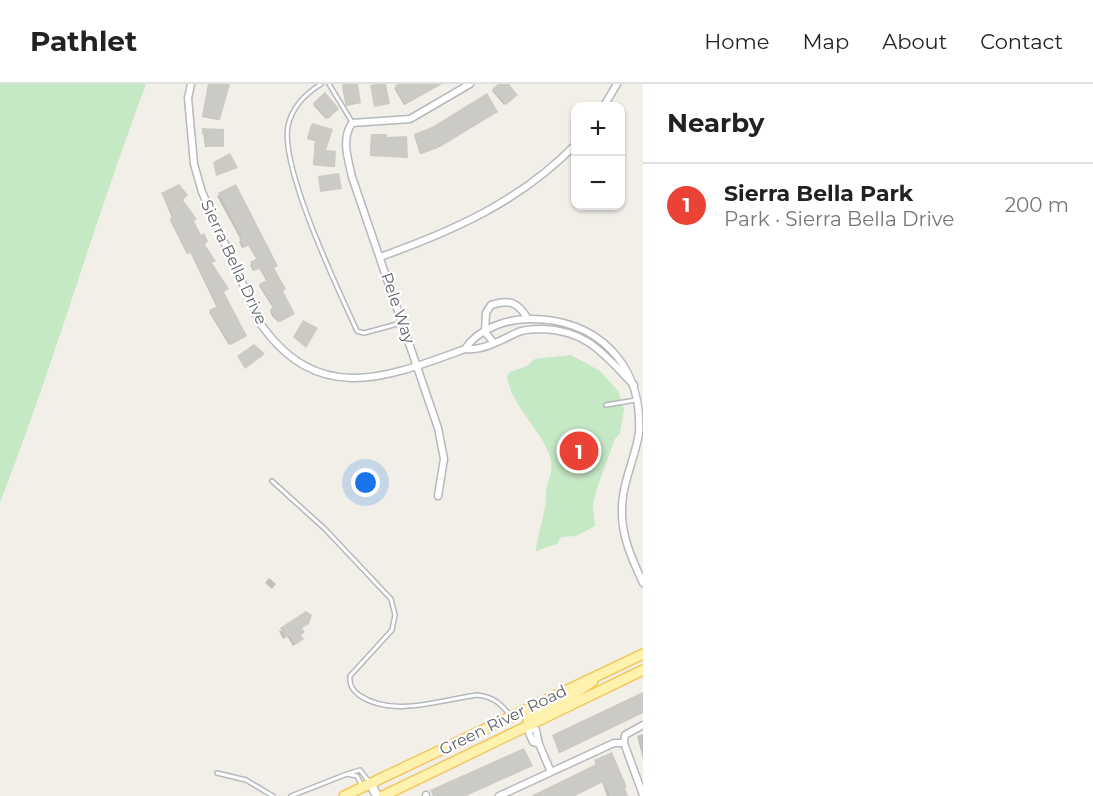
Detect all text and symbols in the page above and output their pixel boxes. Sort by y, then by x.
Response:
text: Pathlet [30,24,137,58]
text: Home [704,29,769,54]
text: Map [802,29,849,54]
text: About [882,29,947,54]
text: Contact [980,29,1063,54]
map controls [571,102,625,210]
button: + [571,102,625,156]
text: Nearby [667,107,764,139]
button: − [571,156,625,210]
text: Sierra Bella Park [724,180,913,207]
text: 1 [683,193,690,217]
text: 200 m [1005,193,1069,217]
street label: Sierra Bella Drive [197,197,271,327]
text: Park · Sierra Bella Drive [724,207,954,231]
street label: Pele Way [377,270,419,346]
pin: 1 [560,428,598,473]
your location [351,468,380,497]
street label: Green River Road [436,681,570,759]

